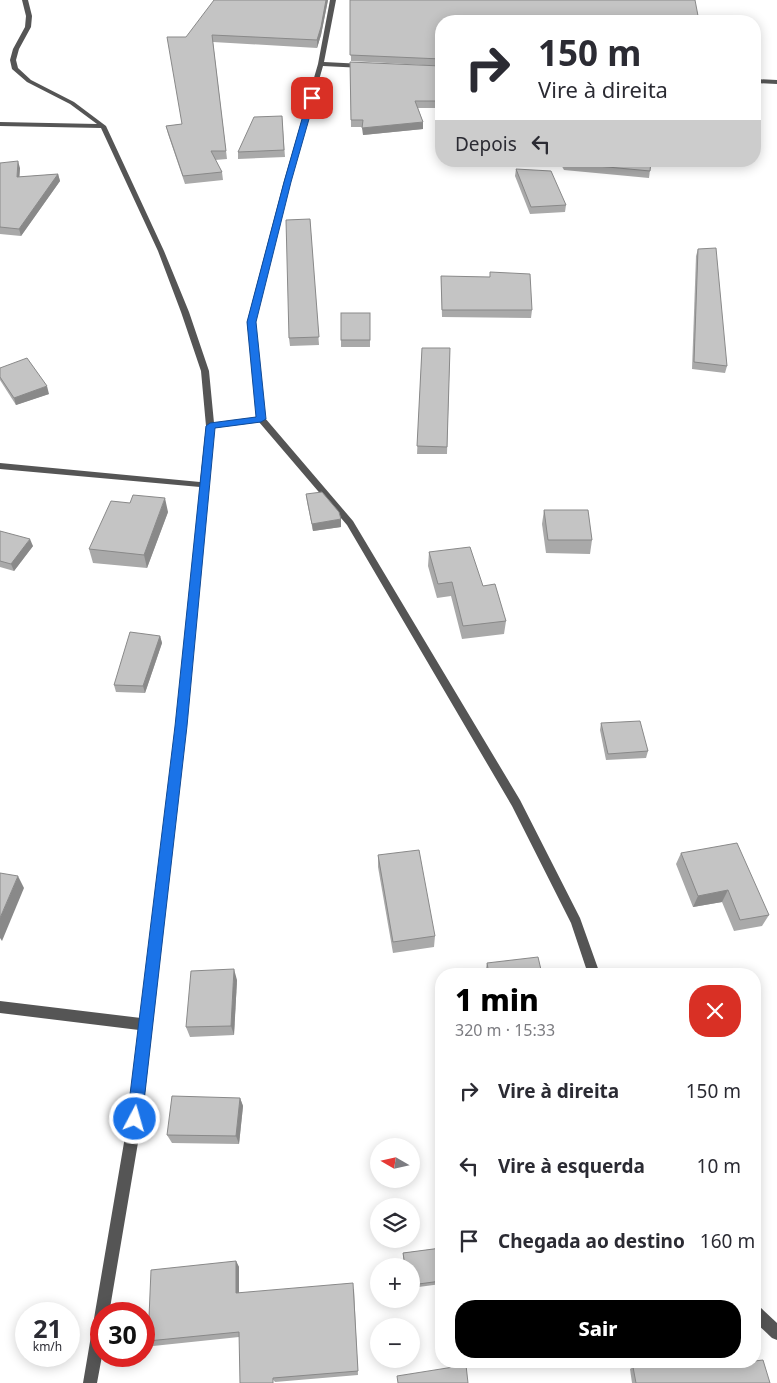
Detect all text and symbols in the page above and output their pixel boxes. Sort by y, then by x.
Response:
text: 150 m [538,29,641,76]
icon: right [455,35,520,100]
text: Vire à direita [538,74,668,104]
pin [291,77,333,119]
icon: arrive [298,84,326,112]
icon: left [527,130,555,158]
text: Depois [455,131,517,157]
text: 1 min [455,979,539,1020]
button: close [689,985,741,1037]
text: 320 m · 15:33 [455,1019,555,1041]
icon: right [455,1077,483,1105]
text: Vire à direita [498,1078,619,1104]
text: 150 m [686,1078,741,1104]
position arrow [108,1092,160,1144]
north arrow [370,1138,420,1188]
map controls [370,1138,420,1368]
icon: left [455,1152,483,1180]
text: Vire à esquerda [498,1153,645,1179]
text: 10 m [697,1153,741,1179]
button: layers [370,1198,420,1248]
icon: arrive [455,1227,483,1255]
text: Chegada ao destino [498,1228,685,1254]
text: 160 m [700,1228,755,1254]
button: + [370,1258,420,1308]
button: Sair [455,1300,741,1358]
speed limit sign: 30 [90,1302,155,1367]
text: 21 [33,1311,62,1345]
button: − [370,1318,420,1368]
text: km/h [33,1338,62,1355]

